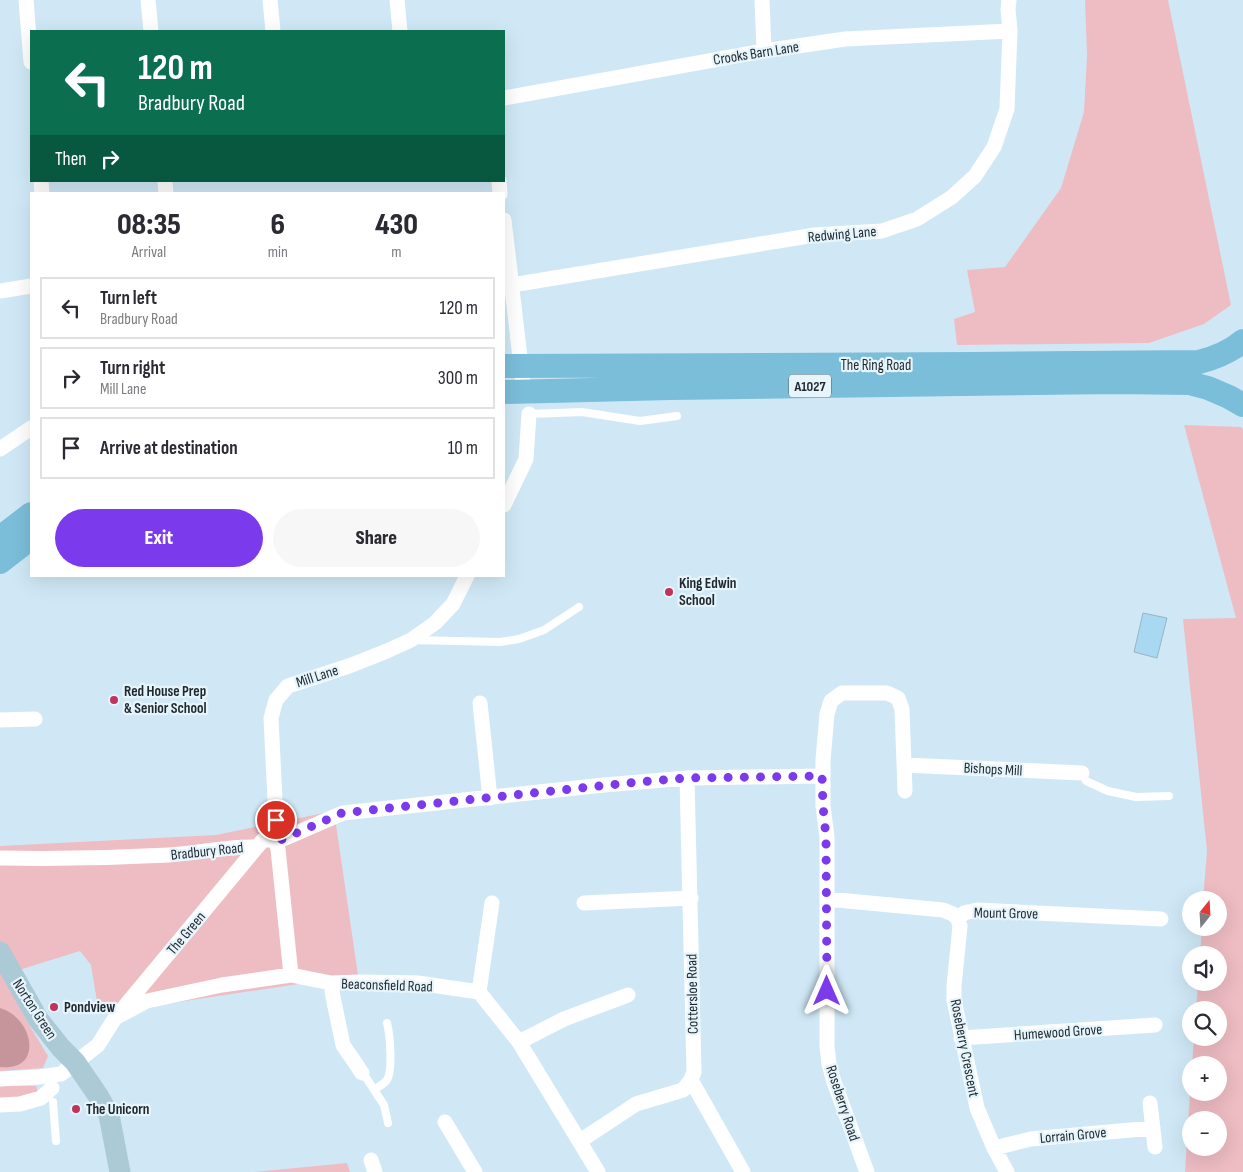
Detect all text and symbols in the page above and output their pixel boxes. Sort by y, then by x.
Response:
street label: Crooks Barn Lane [712,37,800,70]
text: 120 m [138,47,213,90]
icon: left [55,50,120,115]
text: Bradbury Road [138,90,245,117]
icon: right [96,145,124,173]
text: Then [55,148,86,171]
text: 08:35 [117,207,181,243]
text: 6 [271,207,285,243]
text: 430 [375,207,418,243]
street label: Redwing Lane [807,222,877,247]
text: Arrival [132,243,166,262]
text: min [268,243,288,262]
text: m [391,243,402,262]
text: Turn left [100,287,157,310]
icon: left [57,294,85,322]
text: 120 m [440,297,478,320]
text: Bradbury Road [100,310,178,329]
street label: The Ring Road [841,356,911,375]
text: Turn right [100,357,165,380]
icon: right [57,364,85,392]
text: 300 m [438,367,478,390]
road number: A1027 [789,374,831,398]
text: Mill Lane [100,380,146,399]
icon: arrive [57,434,85,462]
text: Arrive at destination [100,437,238,460]
text: 10 m [448,437,478,460]
button: Exit [55,509,263,567]
button: Share [273,509,480,567]
place label: King Edwin School [679,574,737,610]
marker: King Edwin School [663,586,675,598]
street label: Mill Lane [294,661,341,692]
place label: Red House Prep & Senior School [124,682,207,718]
marker: Red House Prep & Senior School [108,694,120,706]
street label: Bishops Mill [963,758,1023,781]
pin [255,799,297,841]
icon: arrive [262,806,290,834]
street label: Bradbury Road [170,838,244,865]
north arrow [1182,891,1228,936]
map controls [1182,891,1227,1156]
street label: Mount Grove [974,903,1038,924]
street label: The Green [163,908,210,959]
button: sound [1182,946,1227,991]
street label: Cottersloe Road [682,954,703,1034]
position arrow [800,964,852,1016]
street label: Beaconsfield Road [341,974,433,997]
street label: Norton Green [8,976,61,1043]
place label: Pondview [64,998,115,1017]
street label: Roseberry Crescent [946,998,983,1099]
marker: Pondview [48,1001,60,1013]
button: search [1182,1001,1227,1046]
street label: Humewood Grove [1013,1020,1103,1045]
button: + [1182,1056,1227,1101]
street label: Roseberry Road [821,1063,864,1143]
place label: The Unicorn [86,1100,150,1119]
marker: The Unicorn [70,1103,82,1115]
button: − [1182,1111,1227,1156]
street label: Lorrain Grove [1039,1123,1107,1148]

